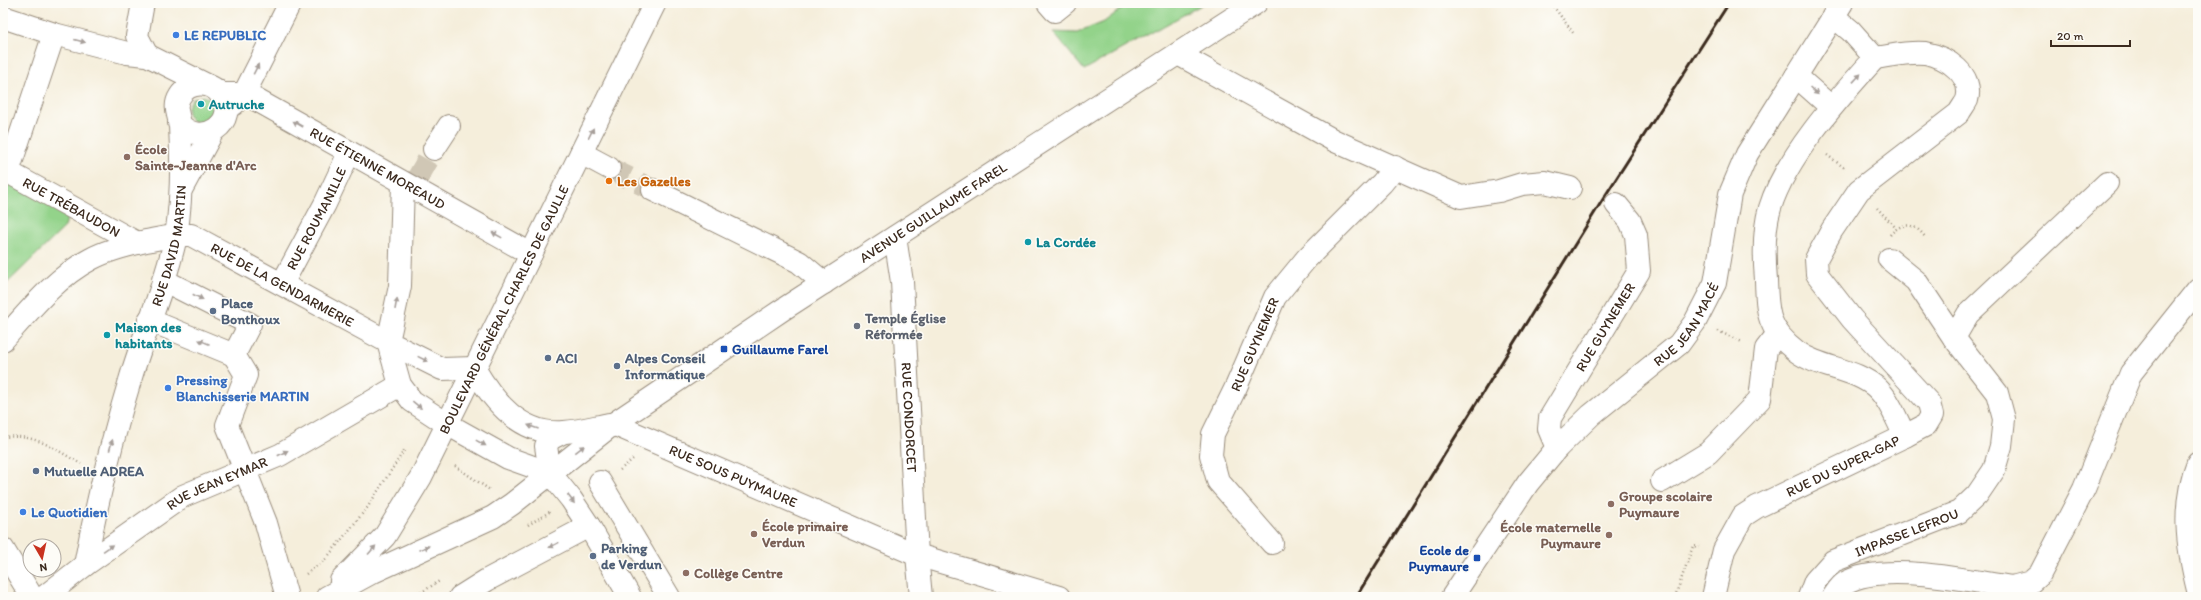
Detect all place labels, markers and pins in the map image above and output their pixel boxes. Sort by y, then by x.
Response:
place label: LE REPUBLIC [184,27,266,44]
marker: LE REPUBLIC [171,30,181,40]
place label: Autruche [208,96,265,113]
marker: Autruche [196,99,206,109]
place label: École Sainte-Jeanne d'Arc [135,141,257,174]
marker: École Sainte-Jeanne d'Arc [122,152,132,162]
place label: Les Gazelles [617,173,691,190]
marker: Les Gazelles [604,176,614,186]
place label: La Cordée [1036,234,1096,251]
marker: La Cordée [1023,237,1033,247]
place label: Place Bonthoux [221,295,281,328]
marker: Place Bonthoux [208,306,218,316]
place label: Temple Église Réformée [864,310,946,343]
place label: Maison des habitants [115,319,181,352]
marker: Temple Église Réformée [852,321,862,331]
marker: Maison des habitants [102,330,112,340]
place label: Guillaume Farel [732,341,829,358]
marker: Guillaume Farel [719,344,729,354]
place label: ACI [555,350,577,367]
place label: Alpes Conseil Informatique [624,350,707,383]
marker: ACI [543,353,553,363]
marker: Alpes Conseil Informatique [612,361,622,371]
place label: Pressing Blanchisserie MARTIN [176,372,309,405]
marker: Pressing Blanchisserie MARTIN [163,383,173,393]
place label: Mutuelle ADREA [44,463,145,480]
marker: Mutuelle ADREA [31,466,41,476]
place label: Groupe scolaire Puymaure [1619,488,1713,521]
marker: Groupe scolaire Puymaure [1606,499,1616,509]
place label: Le Quotidien [31,504,107,521]
marker: Le Quotidien [18,507,28,517]
place label: École primaire Verdun [762,518,848,551]
place label: École maternelle Puymaure [1500,519,1601,552]
marker: École primaire Verdun [749,529,759,539]
marker: École maternelle Puymaure [1604,530,1614,540]
place label: Parking de Verdun [601,540,662,573]
place label: Ecole de Puymaure [1409,542,1469,575]
marker: Parking de Verdun [588,551,598,561]
marker: Ecole de Puymaure [1472,553,1482,563]
place label: Collège Centre [694,565,783,582]
marker: Collège Centre [681,568,691,578]

